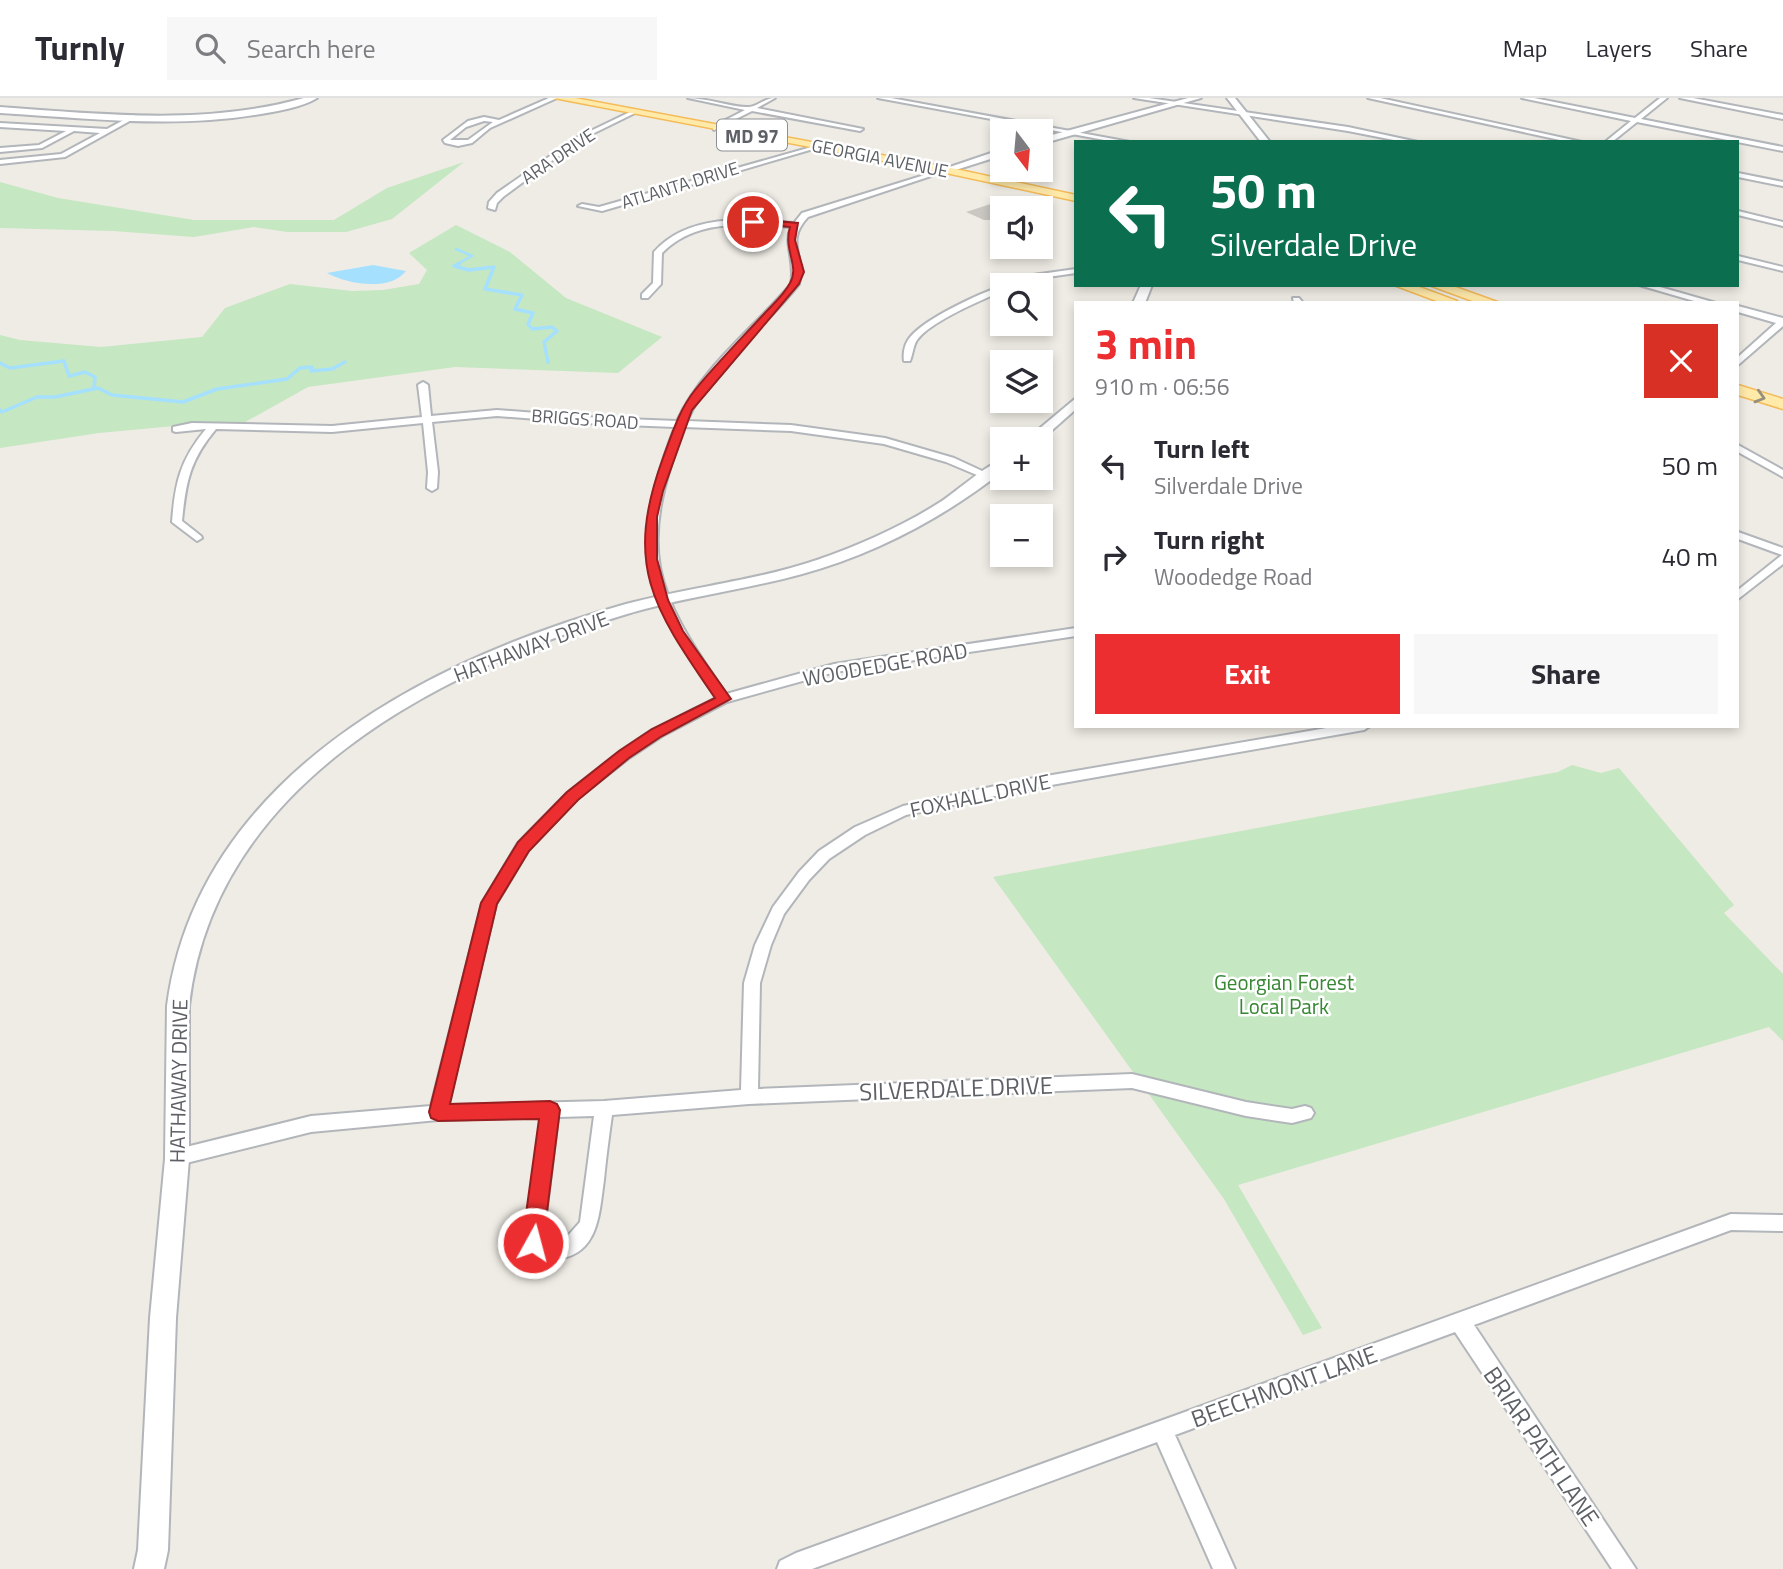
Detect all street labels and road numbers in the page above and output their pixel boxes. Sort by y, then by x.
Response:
road number: MD 97 [717,120,787,150]
street label: ARA DRIVE [516,121,600,191]
street label: GEORGIA AVENUE [809,132,951,184]
street label: ATLANTA DRIVE [618,154,742,216]
street label: BRIGGS ROAD [530,402,640,436]
street label: HATHAWAY DRIVE [449,602,613,690]
street label: WOODEDGE ROAD [800,634,970,694]
street label: FOXHALL DRIVE [907,764,1053,826]
street label: HATHAWAY DRIVE [161,999,195,1163]
street label: SILVERDALE DRIVE [858,1067,1054,1109]
street label: BEECHMONT LANE [1186,1336,1382,1436]
street label: BRIAR PATH LANE [1475,1359,1609,1533]

